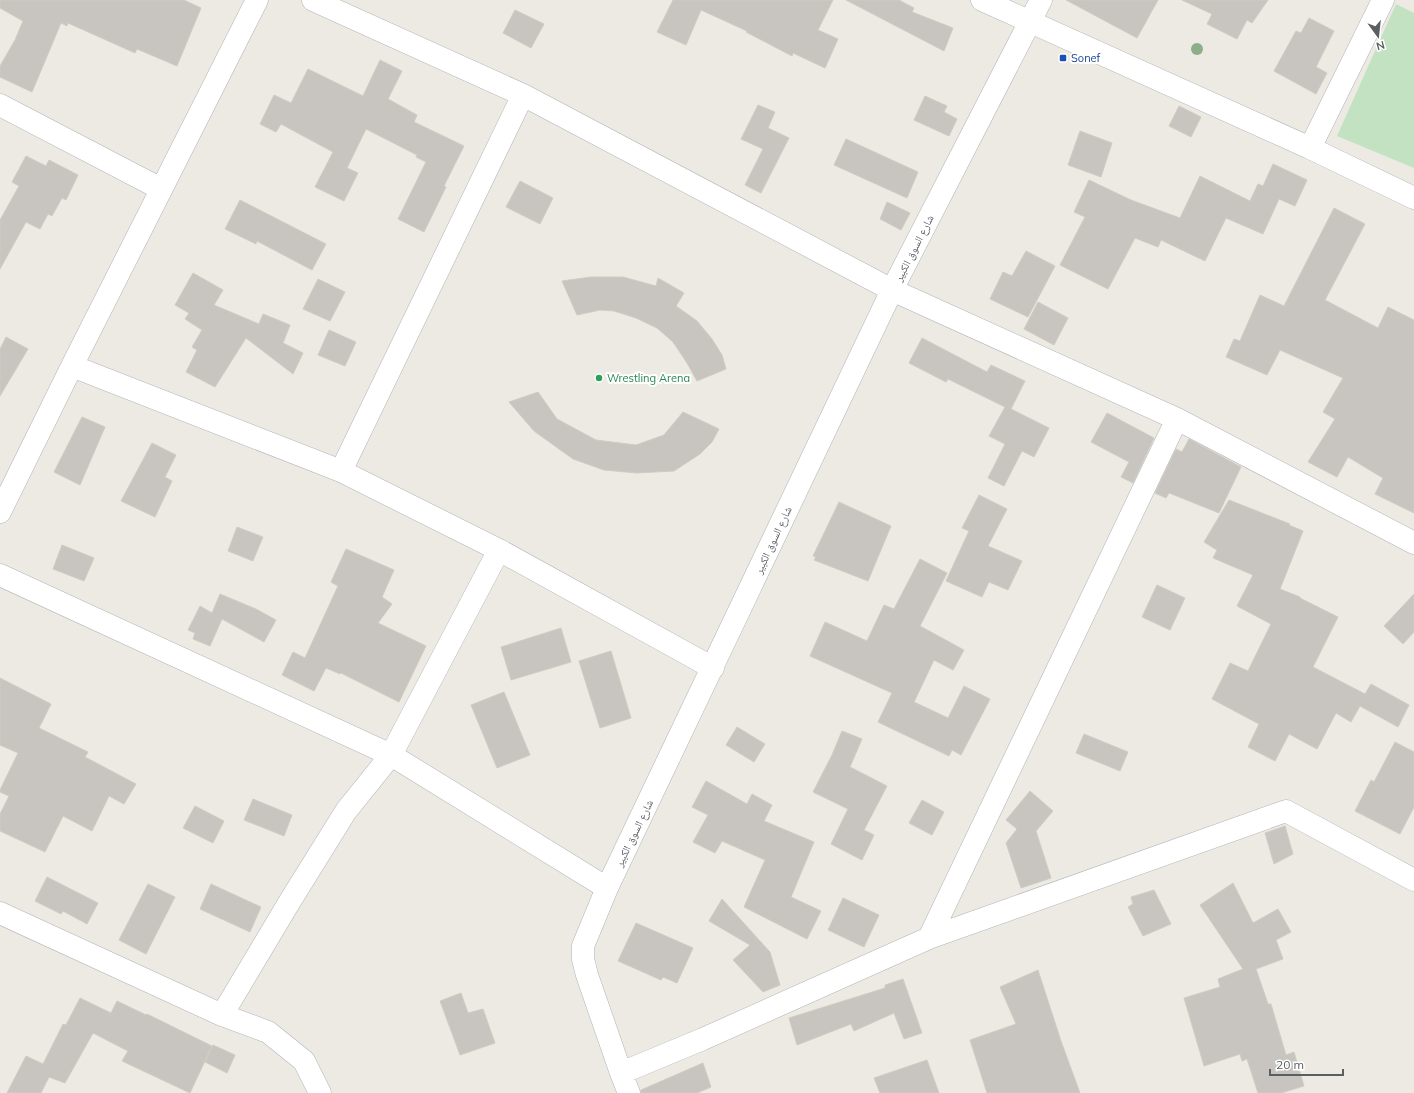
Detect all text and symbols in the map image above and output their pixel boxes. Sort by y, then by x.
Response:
north arrow [1358,16,1398,56]
text: N [1375,38,1386,53]
place label: Sonef [1071,51,1101,65]
marker: Sonef [1058,53,1068,63]
street label: شارع السوق الكبير [891,212,937,284]
place label: Wrestling Arena [607,371,690,385]
marker: Wrestling Arena [594,373,604,383]
street label: شارع السوق الكبير [751,504,795,577]
street label: شارع السوق الكبير [611,797,656,870]
scale bar [1270,1051,1343,1077]
text: 20 m [1276,1057,1304,1072]

